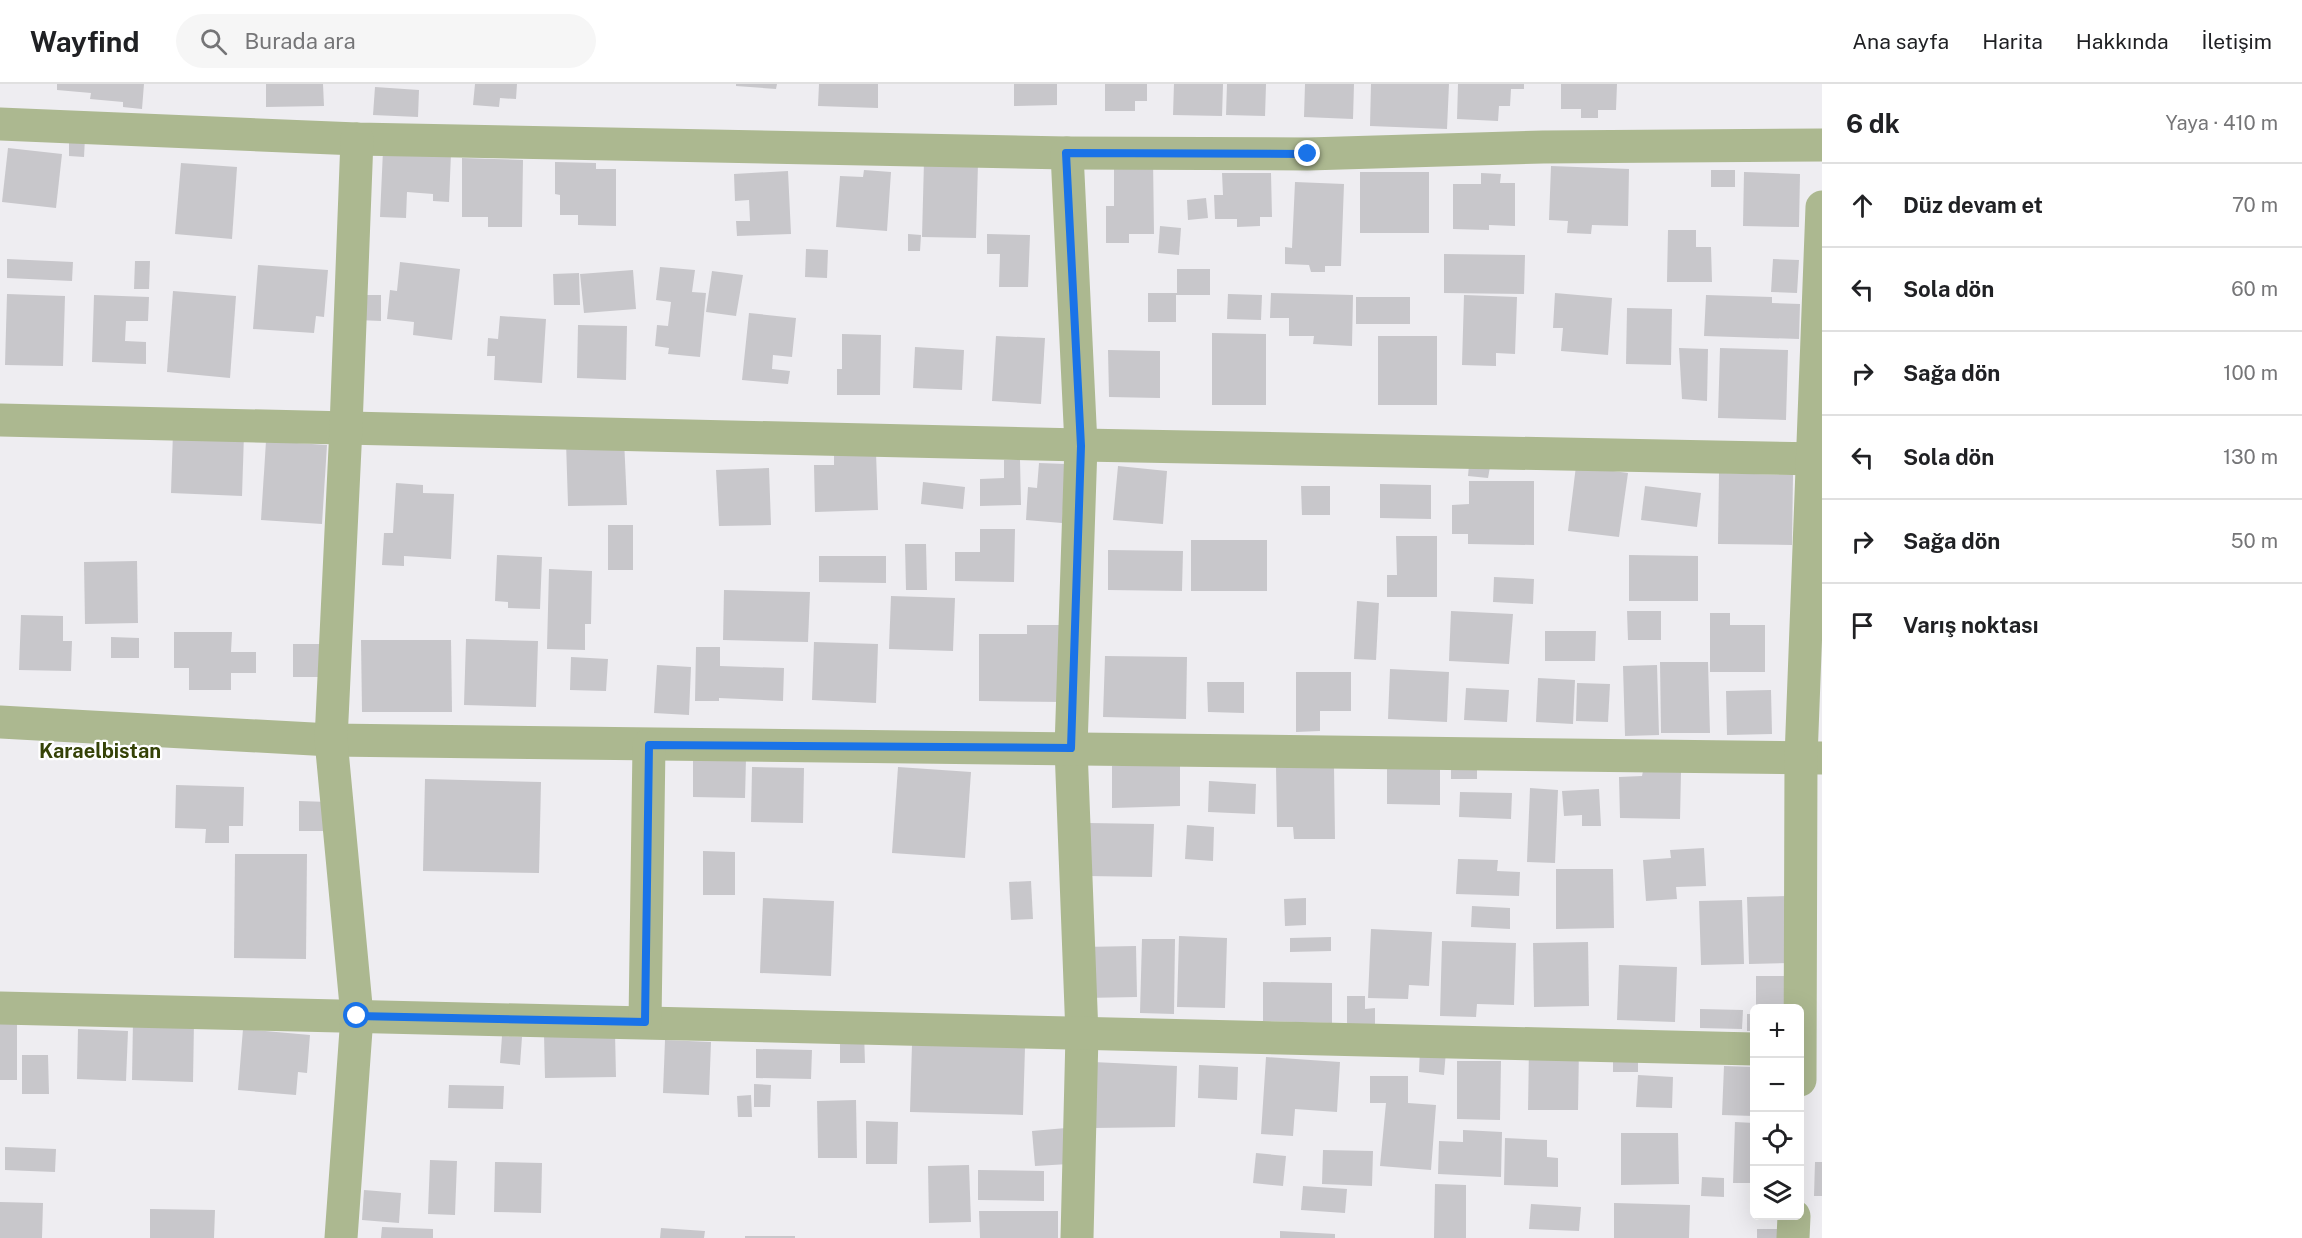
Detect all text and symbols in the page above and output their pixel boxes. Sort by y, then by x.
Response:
search box [176,14,596,68]
text: Wayfind [30,25,140,58]
icon: search [197,25,230,58]
text: Burada ara [245,28,356,54]
text: Ana sayfa [1852,29,1949,54]
text: Harita [1982,29,2043,54]
text: Hakkında [2076,29,2169,54]
text: İletişim [2202,29,2272,54]
text: 6 dk [1846,108,1900,139]
text: Yaya · 410 m [2166,111,2278,135]
route end [1294,140,1320,166]
icon: ahead [1846,189,1879,222]
text: Düz devam et [1903,192,2043,218]
text: 70 m [2232,193,2278,217]
icon: left [1846,273,1879,306]
text: Sola dön [1903,276,1994,302]
text: 60 m [2231,277,2278,301]
icon: right [1846,357,1879,390]
text: Sağa dön [1903,360,2000,386]
text: 100 m [2223,361,2278,385]
icon: left [1846,441,1879,474]
text: Sola dön [1903,444,1994,470]
text: 130 m [2223,445,2278,469]
icon: right [1846,525,1879,558]
text: Sağa dön [1903,528,2000,554]
text: 50 m [2231,529,2278,553]
icon: arrive [1846,609,1879,642]
text: Varış noktası [1903,612,2038,638]
district label: Karaelbistan [39,739,161,763]
route start [343,1002,369,1028]
map controls [1750,1004,1804,1220]
button: + [1750,1004,1804,1058]
button: − [1750,1058,1804,1112]
button: locate [1750,1112,1804,1166]
button: layers [1750,1166,1804,1220]

